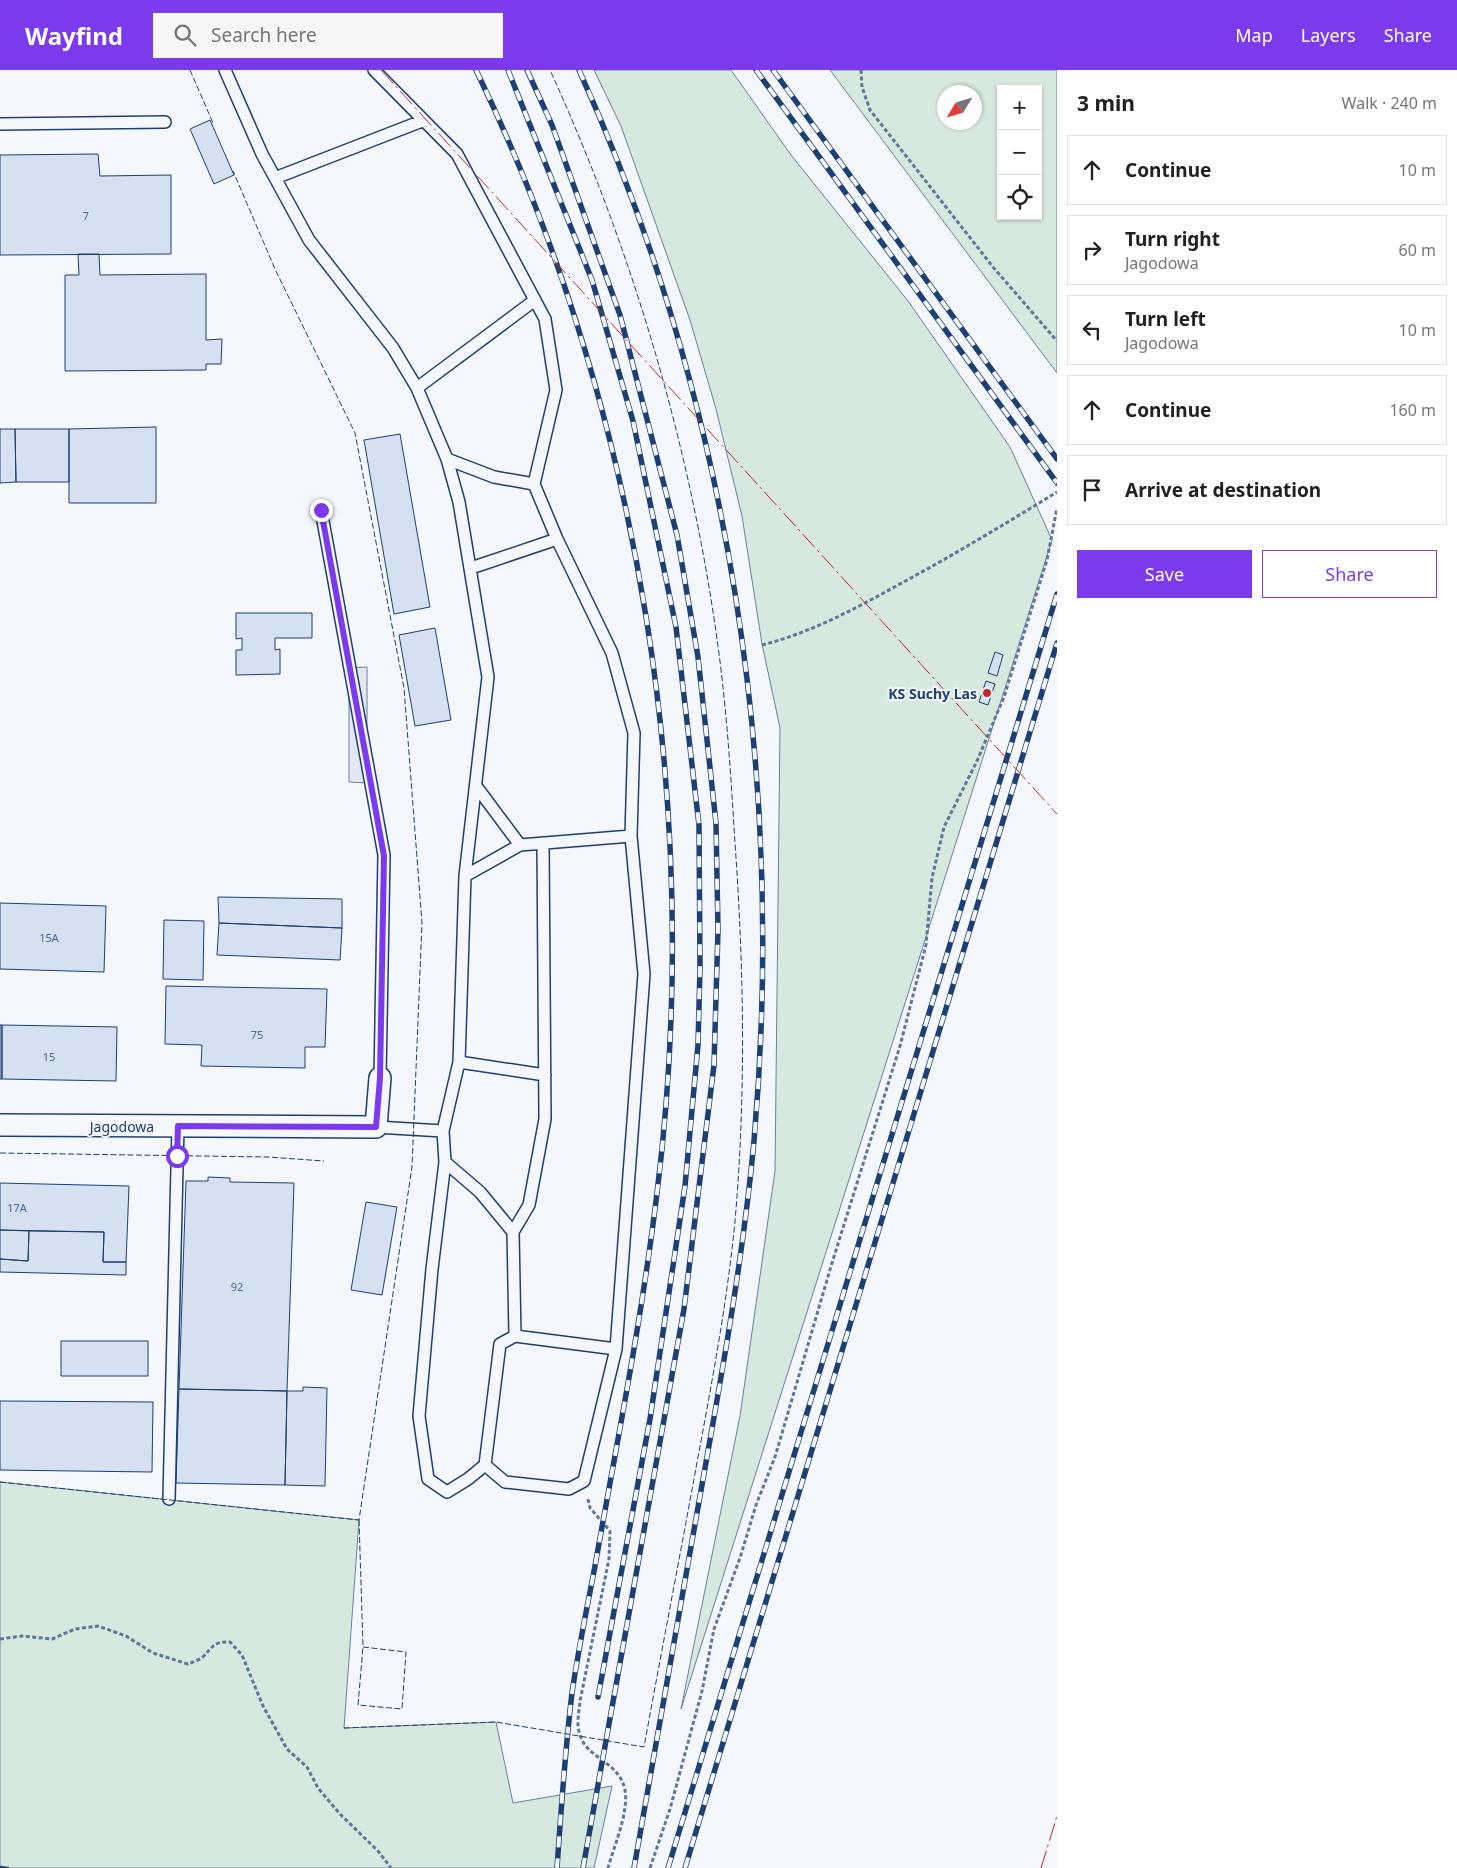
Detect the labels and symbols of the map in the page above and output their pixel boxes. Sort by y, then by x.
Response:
north arrow [937,85,982,130]
house number: 7 [83,208,89,223]
route end [310,499,333,522]
place label: KS Suchy Las [888,684,977,703]
marker: KS Suchy Las [981,687,993,699]
house number: 15A [39,930,60,945]
house number: 75 [251,1027,263,1042]
house number: 15 [43,1049,55,1064]
street label: Jagodowa [88,1117,154,1136]
route start [166,1145,189,1168]
house number: 17A [7,1200,28,1215]
house number: 92 [231,1279,243,1294]

